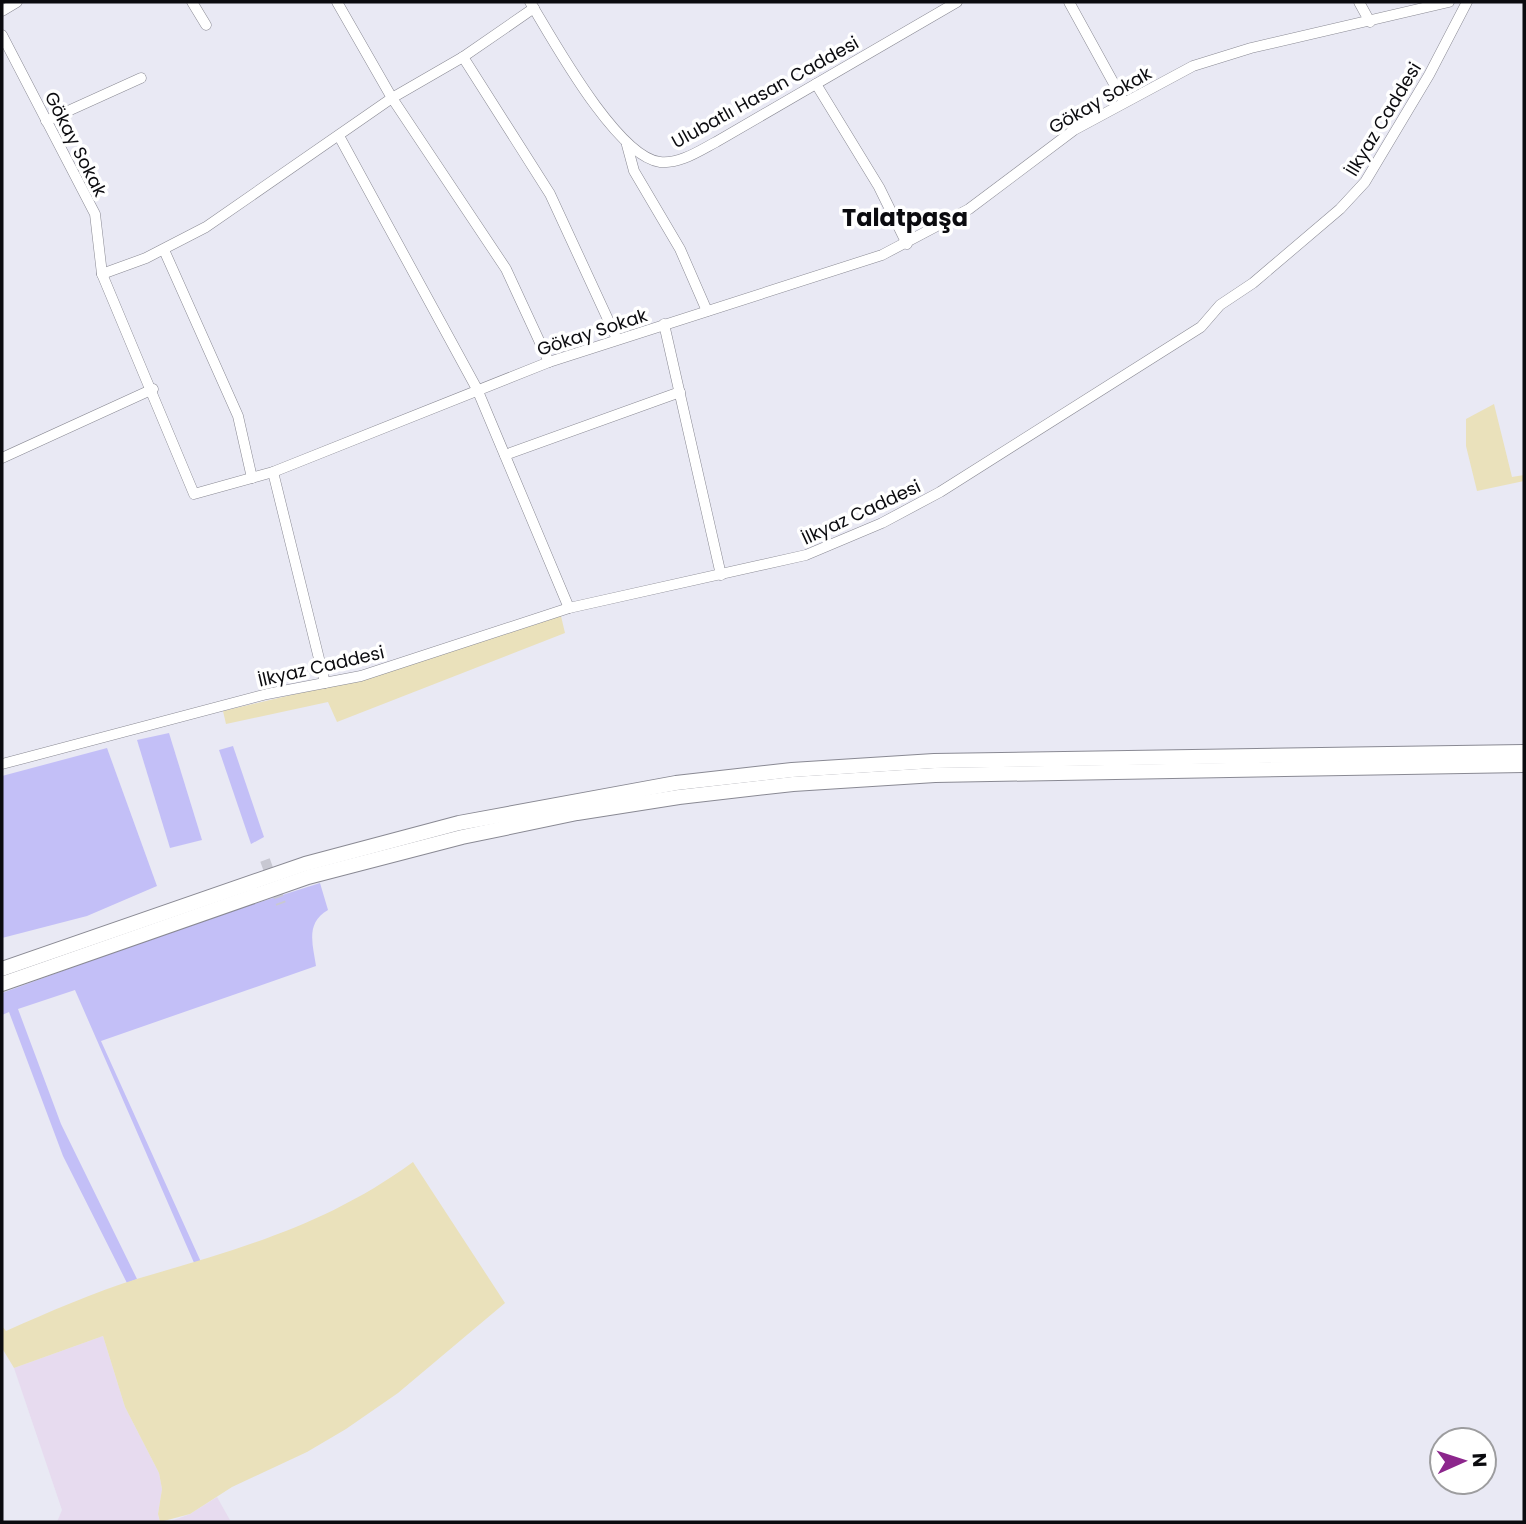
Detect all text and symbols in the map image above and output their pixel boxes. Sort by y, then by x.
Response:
street label: Ulubatlı Hasan Caddesi [667,30,863,154]
street label: İlkyaz Caddesi [1339,57,1427,181]
street label: Gökay Sokak [1044,60,1157,140]
street label: Gökay Sokak [39,87,114,201]
district label: Talatpaşa [842,201,968,234]
street label: Gökay Sokak [534,302,651,362]
street label: İlkyaz Caddesi [797,473,925,551]
street label: İlkyaz Caddesi [255,639,387,693]
north arrow [1428,1426,1498,1496]
text: N [1466,1452,1493,1468]

